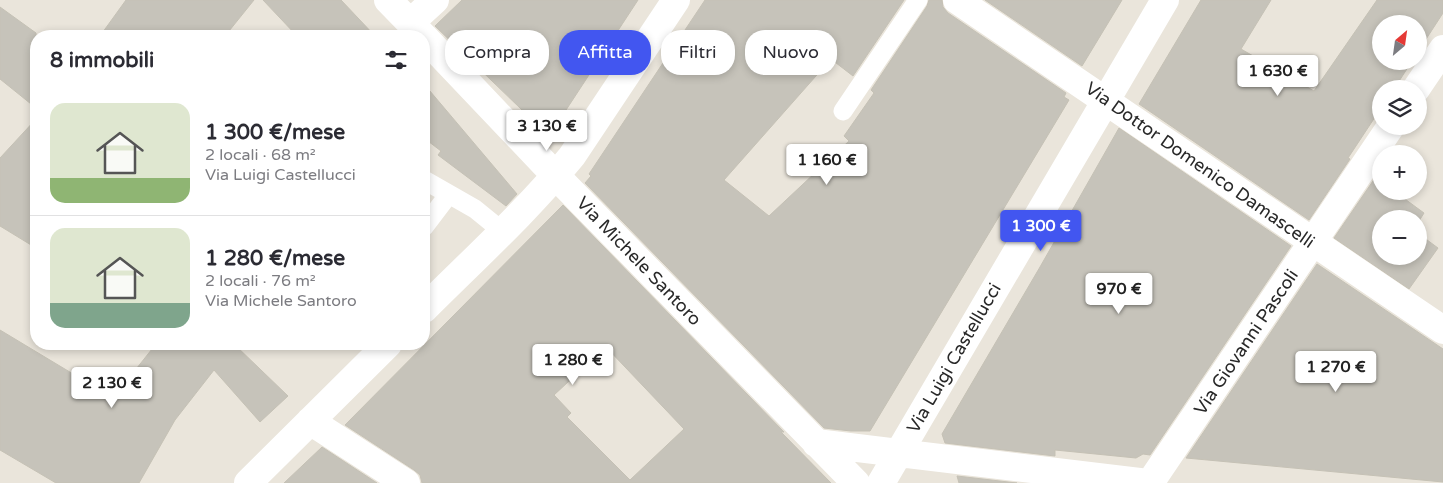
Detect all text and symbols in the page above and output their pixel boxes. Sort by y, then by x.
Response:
north arrow [1372,15,1428,70]
map controls [1372,15,1427,265]
chip: Compra [445,30,549,75]
chip: Affitta [559,30,651,75]
chip: Filtri [661,30,735,75]
chip: Nuovo [745,30,837,75]
icon: filters [382,46,410,74]
text: 8 immobili [50,48,154,73]
pin: 1 630 € [1232,54,1324,97]
text: 1 630 € [1248,61,1308,81]
street label: Via Dottor Domenico Damascelli [1081,77,1319,253]
button: layers [1372,80,1427,135]
pin: 3 130 € [501,110,593,152]
text: 3 130 € [517,116,577,136]
text: 1 300 €/mese [205,120,345,145]
icon: home [90,123,150,183]
pin: 1 160 € [781,144,873,186]
text: 2 locali · 68 m² [205,145,316,165]
button: + [1372,145,1427,200]
text: 1 160 € [797,150,857,170]
text: Via Luigi Castellucci [205,165,356,185]
street label: Via Michele Santoro [572,192,706,330]
pin: 1 300 € [995,210,1087,252]
button: − [1372,210,1427,265]
text: 1 300 € [1011,216,1071,236]
text: 1 280 €/mese [205,246,345,271]
icon: home [90,248,150,308]
street label: Via Giovanni Pascoli [1189,265,1303,419]
text: 2 locali · 76 m² [205,271,316,291]
pin: 970 € [1084,272,1154,315]
street label: Via Luigi Castellucci [902,279,1006,437]
text: 970 € [1096,279,1142,299]
text: Via Michele Santoro [205,291,357,311]
pin: 1 280 € [527,344,619,386]
text: 1 280 € [543,350,603,370]
pin: 1 270 € [1290,350,1382,393]
text: 1 270 € [1306,357,1366,377]
pin: 2 130 € [66,366,158,409]
text: 2 130 € [82,373,142,393]

